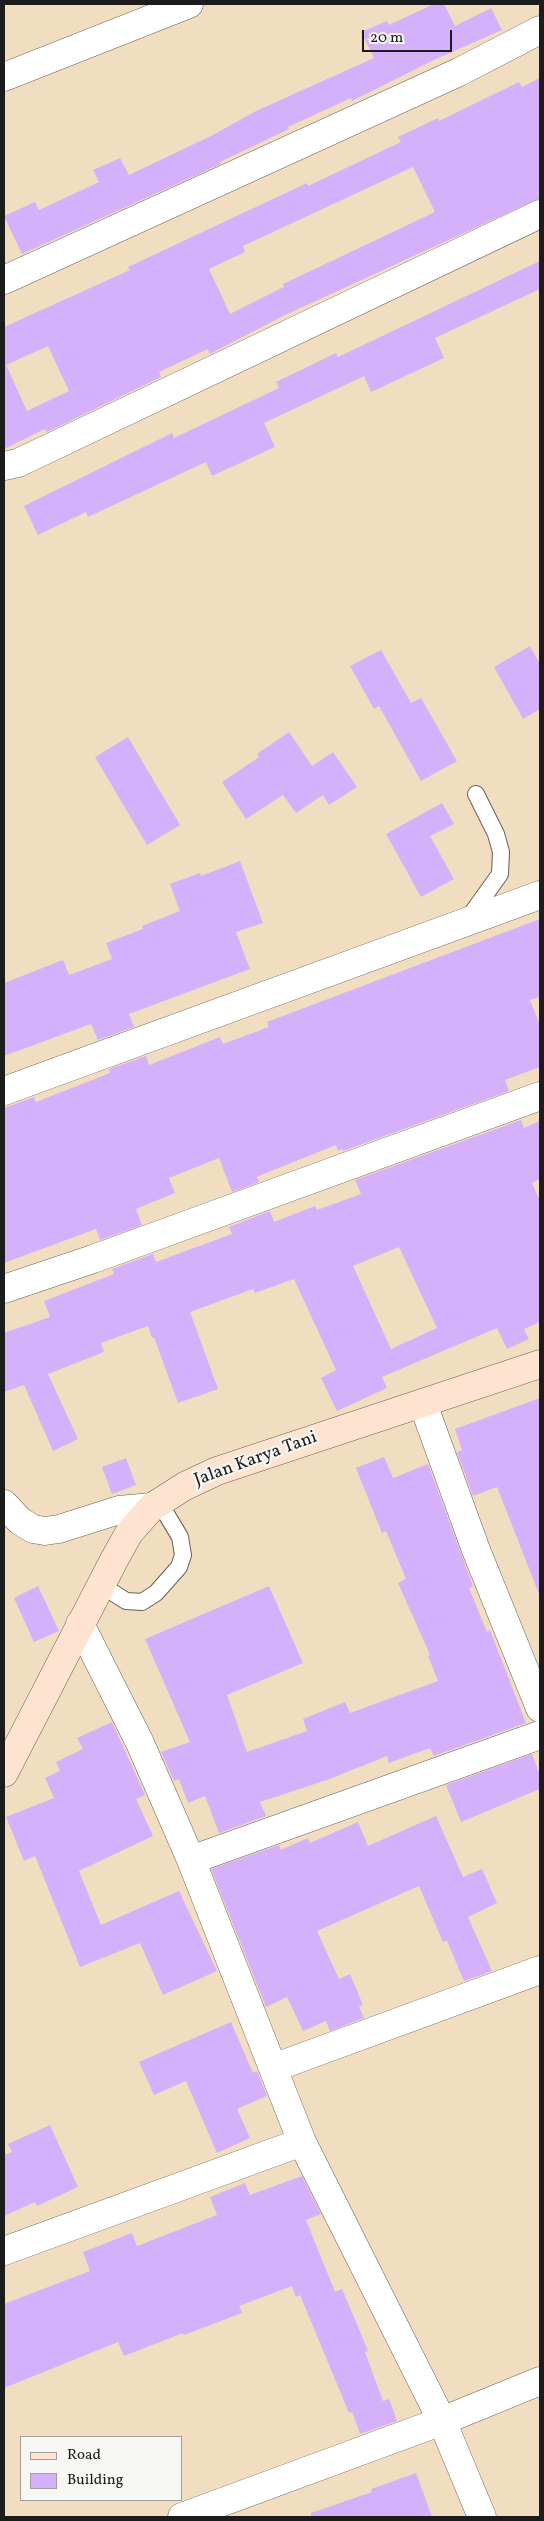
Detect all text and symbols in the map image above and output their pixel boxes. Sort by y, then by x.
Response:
scale bar [364,20,454,52]
text: 20 m [370,28,403,49]
street label: Jalan Karya Tani [192,1428,320,1492]
legend [20,2436,182,2501]
text: Road [67,2445,101,2466]
text: Building [67,2470,123,2491]

